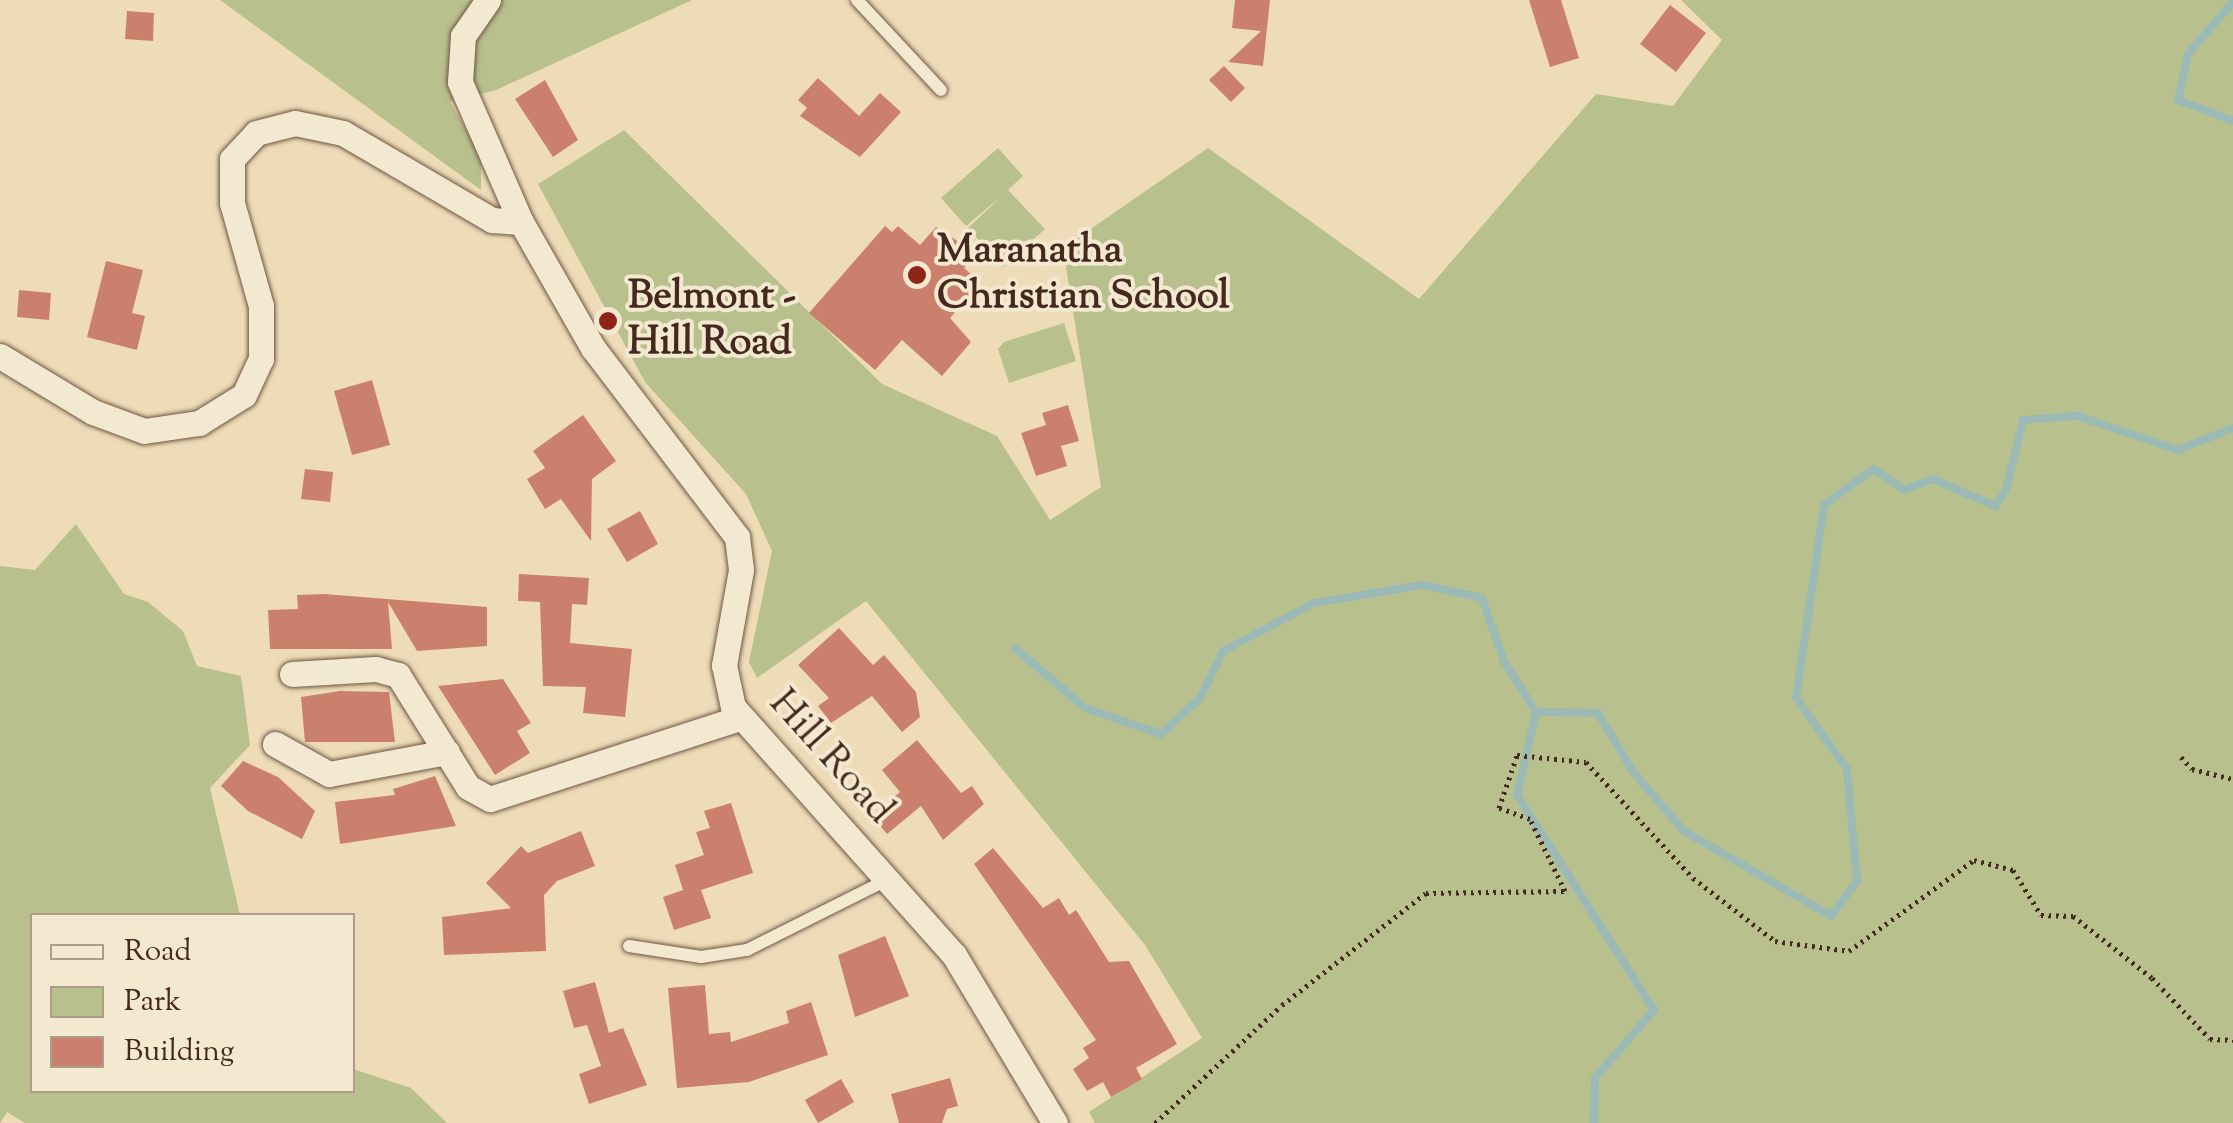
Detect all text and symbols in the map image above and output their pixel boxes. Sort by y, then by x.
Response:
place label: Maranatha Christian School [937,228,1230,322]
marker: Maranatha Christian School [906,264,928,286]
place label: Belmont - Hill Road [628,274,796,368]
marker: Belmont - Hill Road [597,310,619,332]
street label: Hill Road [757,681,903,835]
legend [30,913,355,1093]
text: Road [124,931,191,974]
text: Park [124,981,181,1024]
text: Building [124,1031,234,1074]

